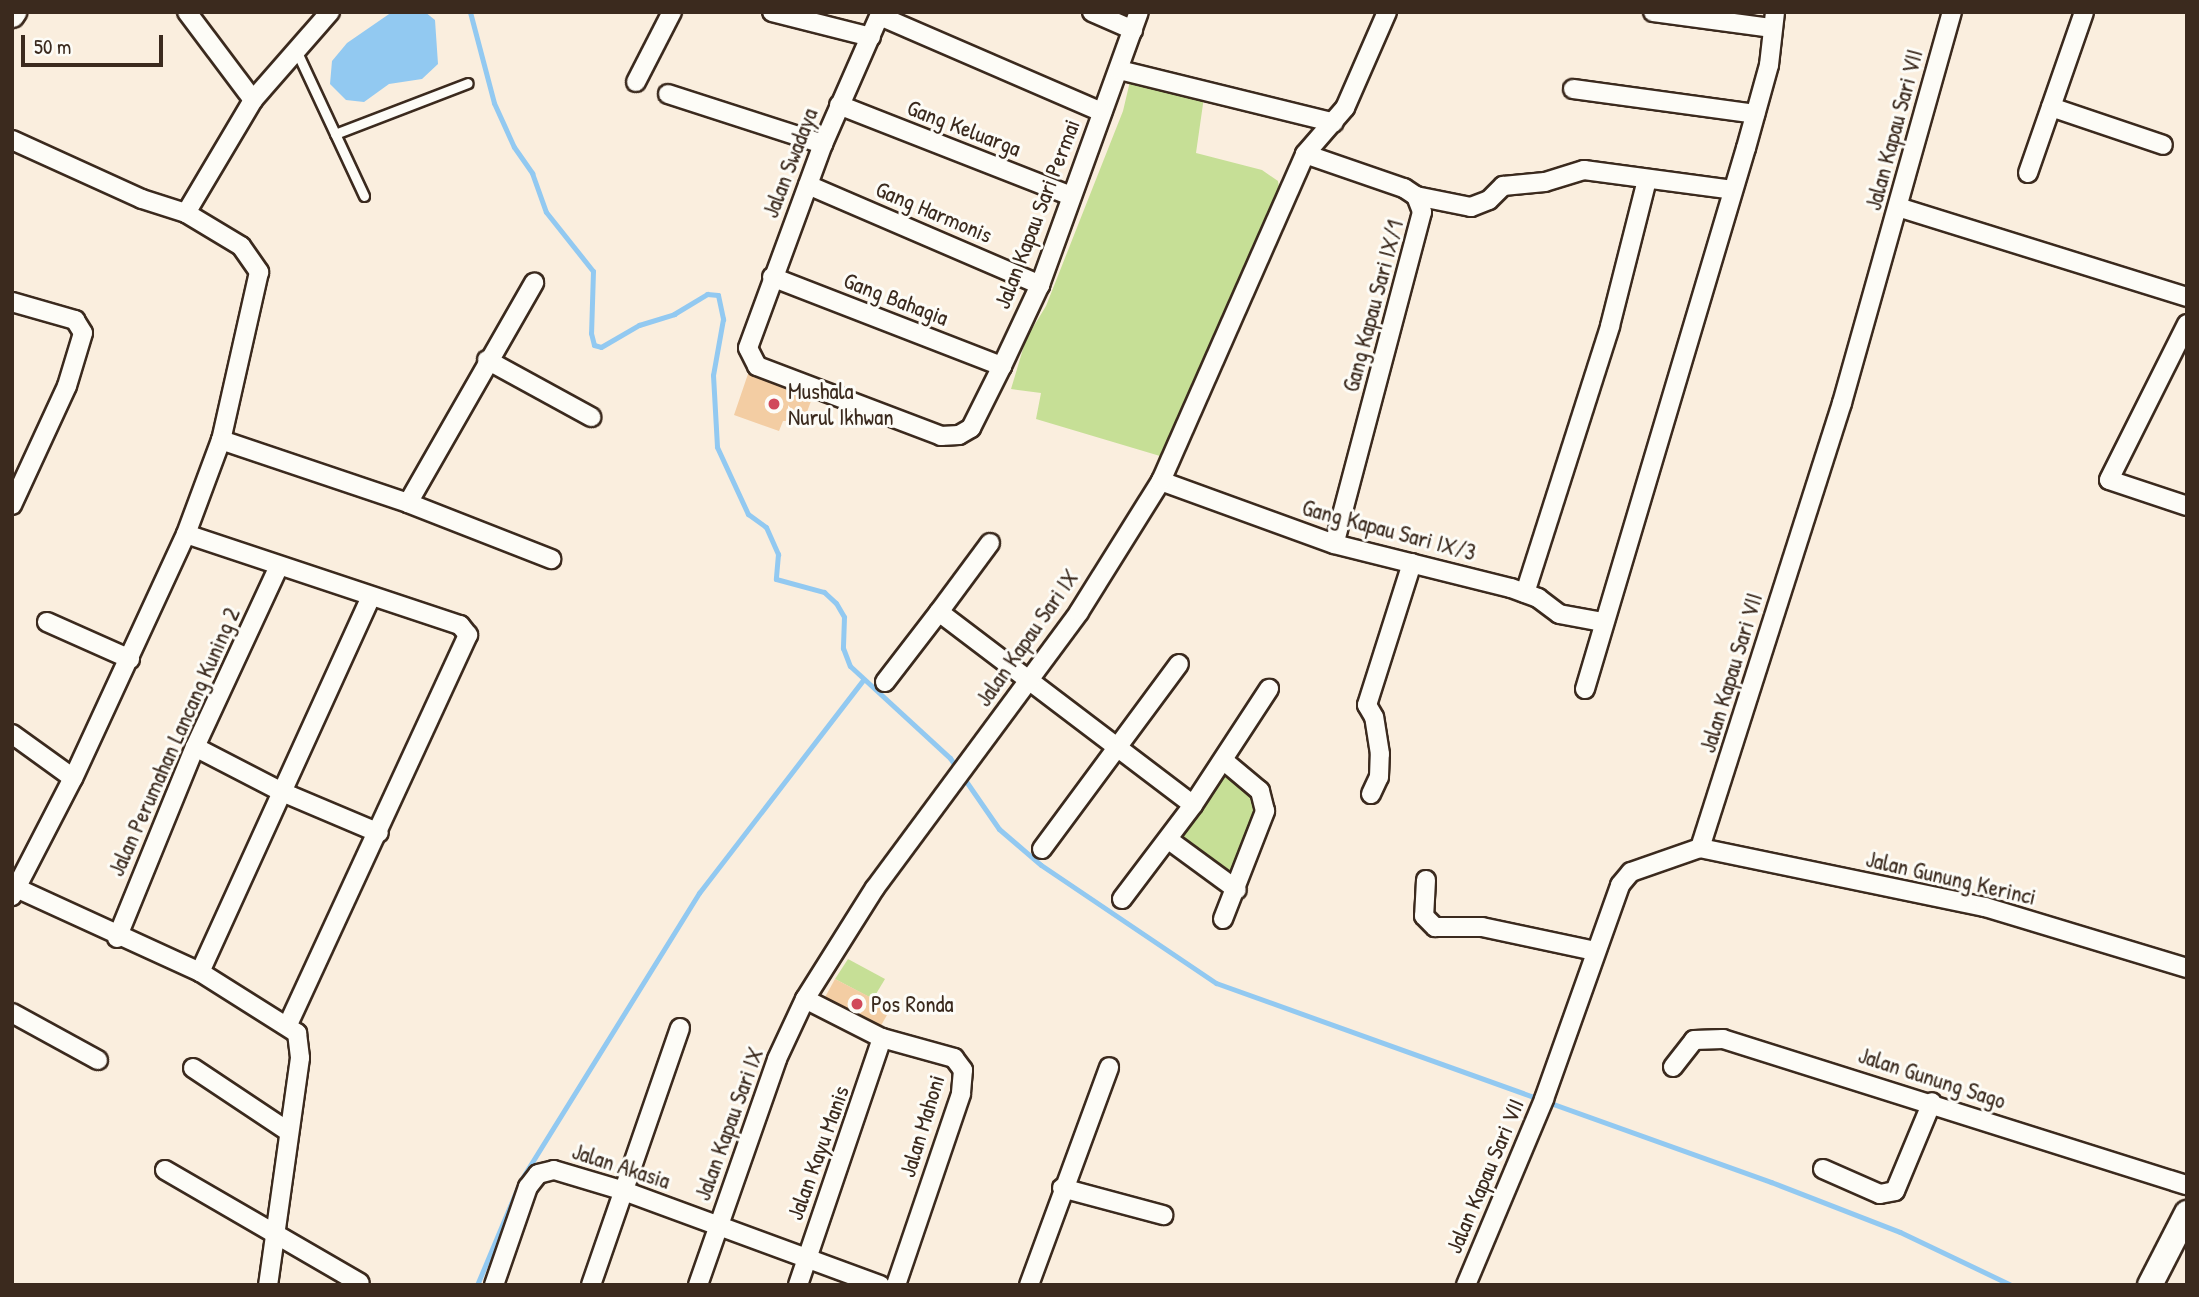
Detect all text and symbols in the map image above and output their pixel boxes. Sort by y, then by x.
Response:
scale bar [24,21,166,65]
text: 50 m [34,32,71,61]
street label: Jalan Kapau Sari VII [1859,47,1929,213]
street label: Gang Keluarga [903,94,1025,162]
street label: Jalan Swadaya [756,104,824,222]
street label: Jalan Kapau Sari Permai [988,115,1086,313]
street label: Gang Harmonis [872,175,996,249]
street label: Gang Kapau Sari IX/1 [1337,217,1409,395]
street label: Gang Bahagia [840,266,952,332]
place label: Mushala Nurul Ikhwan [788,377,894,431]
marker: Mushala Nurul Ikhwan [766,396,782,412]
street label: Gang Kapau Sari IX/3 [1299,494,1479,566]
street label: Jalan Kapau Sari IX [970,564,1084,712]
street label: Jalan Kapau Sari VII [1694,590,1768,756]
street label: Jalan Perumahan Lancang Kuning 2 [102,603,246,881]
street label: Jalan Gunung Kerinci [1863,845,2039,911]
place label: Pos Ronda [871,990,954,1018]
marker: Pos Ronda [849,996,865,1012]
street label: Jalan Gunung Sago [1855,1041,2009,1115]
street label: Jalan Kapau Sari IX [689,1044,769,1204]
street label: Jalan Mahoni [893,1072,951,1180]
street label: Jalan Kayu Manis [781,1082,855,1224]
street label: Jalan Kapau Sari VII [1440,1095,1530,1257]
street label: Jalan Akasia [569,1137,673,1195]

